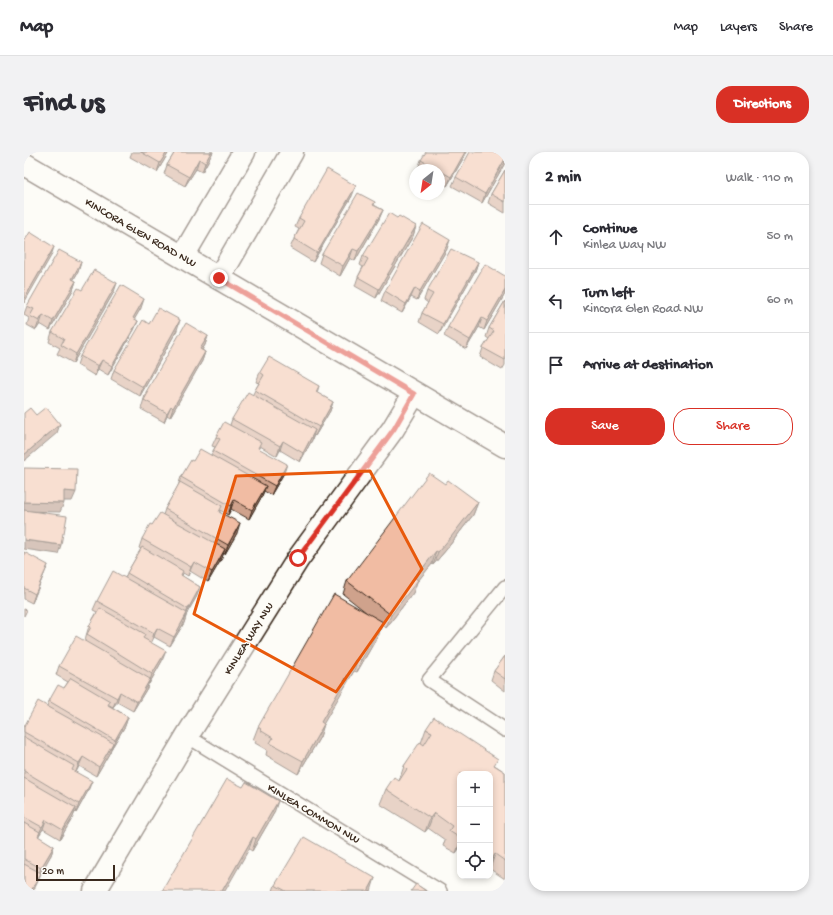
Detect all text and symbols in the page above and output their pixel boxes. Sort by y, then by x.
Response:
text: Map [20,16,53,39]
text: Map [674,19,698,36]
text: Layers [720,19,757,36]
text: Share [779,19,813,36]
button: Directions [716,86,809,123]
text: Find us [24,88,104,121]
north arrow [409,164,445,200]
text: 2 min [545,168,581,188]
text: Walk · 110 m [726,171,793,186]
street label: KINCORA GLEN ROAD NW [82,196,198,271]
text: Continue [583,220,637,238]
icon: ahead [545,226,567,248]
text: 50 m [766,229,793,244]
text: Kinlea Way NW [583,238,666,253]
route end [210,269,228,287]
text: Turn left [583,284,634,302]
icon: left [545,290,567,312]
text: 60 m [767,293,793,308]
text: Kincora Glen Road NW [583,302,703,317]
icon: arrive [545,354,567,376]
text: Arrive at destination [583,356,713,374]
button: Save [545,408,665,445]
button: Share [673,408,793,445]
route start [289,549,307,567]
street label: KINLEA WAY NW [222,600,278,678]
map controls [457,771,493,879]
button: + [457,771,493,807]
street label: KINLEA COMMON NW [264,782,362,848]
button: − [457,807,493,843]
button: locate [457,843,493,879]
scale bar [36,863,115,882]
text: 20 m [42,866,64,878]

